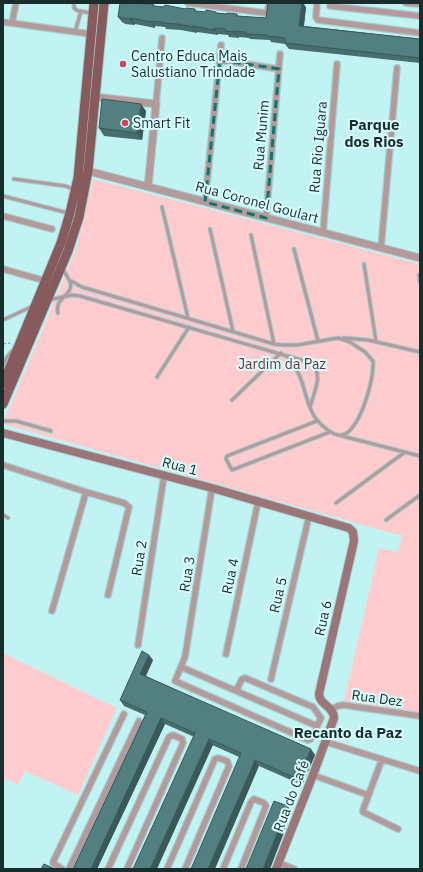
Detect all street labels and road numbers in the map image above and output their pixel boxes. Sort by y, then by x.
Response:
street label: Rua Munim [249,99,273,171]
street label: Rua Rio Iguara [305,100,331,194]
street label: Rua Coronel Goulart [193,177,321,227]
street label: Rua 1 [160,453,200,479]
street label: Rua 2 [127,539,151,577]
street label: Rua 3 [175,555,199,593]
street label: Rua 4 [217,556,243,596]
street label: Rua 5 [265,575,291,615]
street label: Rua 6 [310,598,336,638]
street label: Rua Dez [350,686,404,711]
street label: Rua do Café [269,757,313,834]

